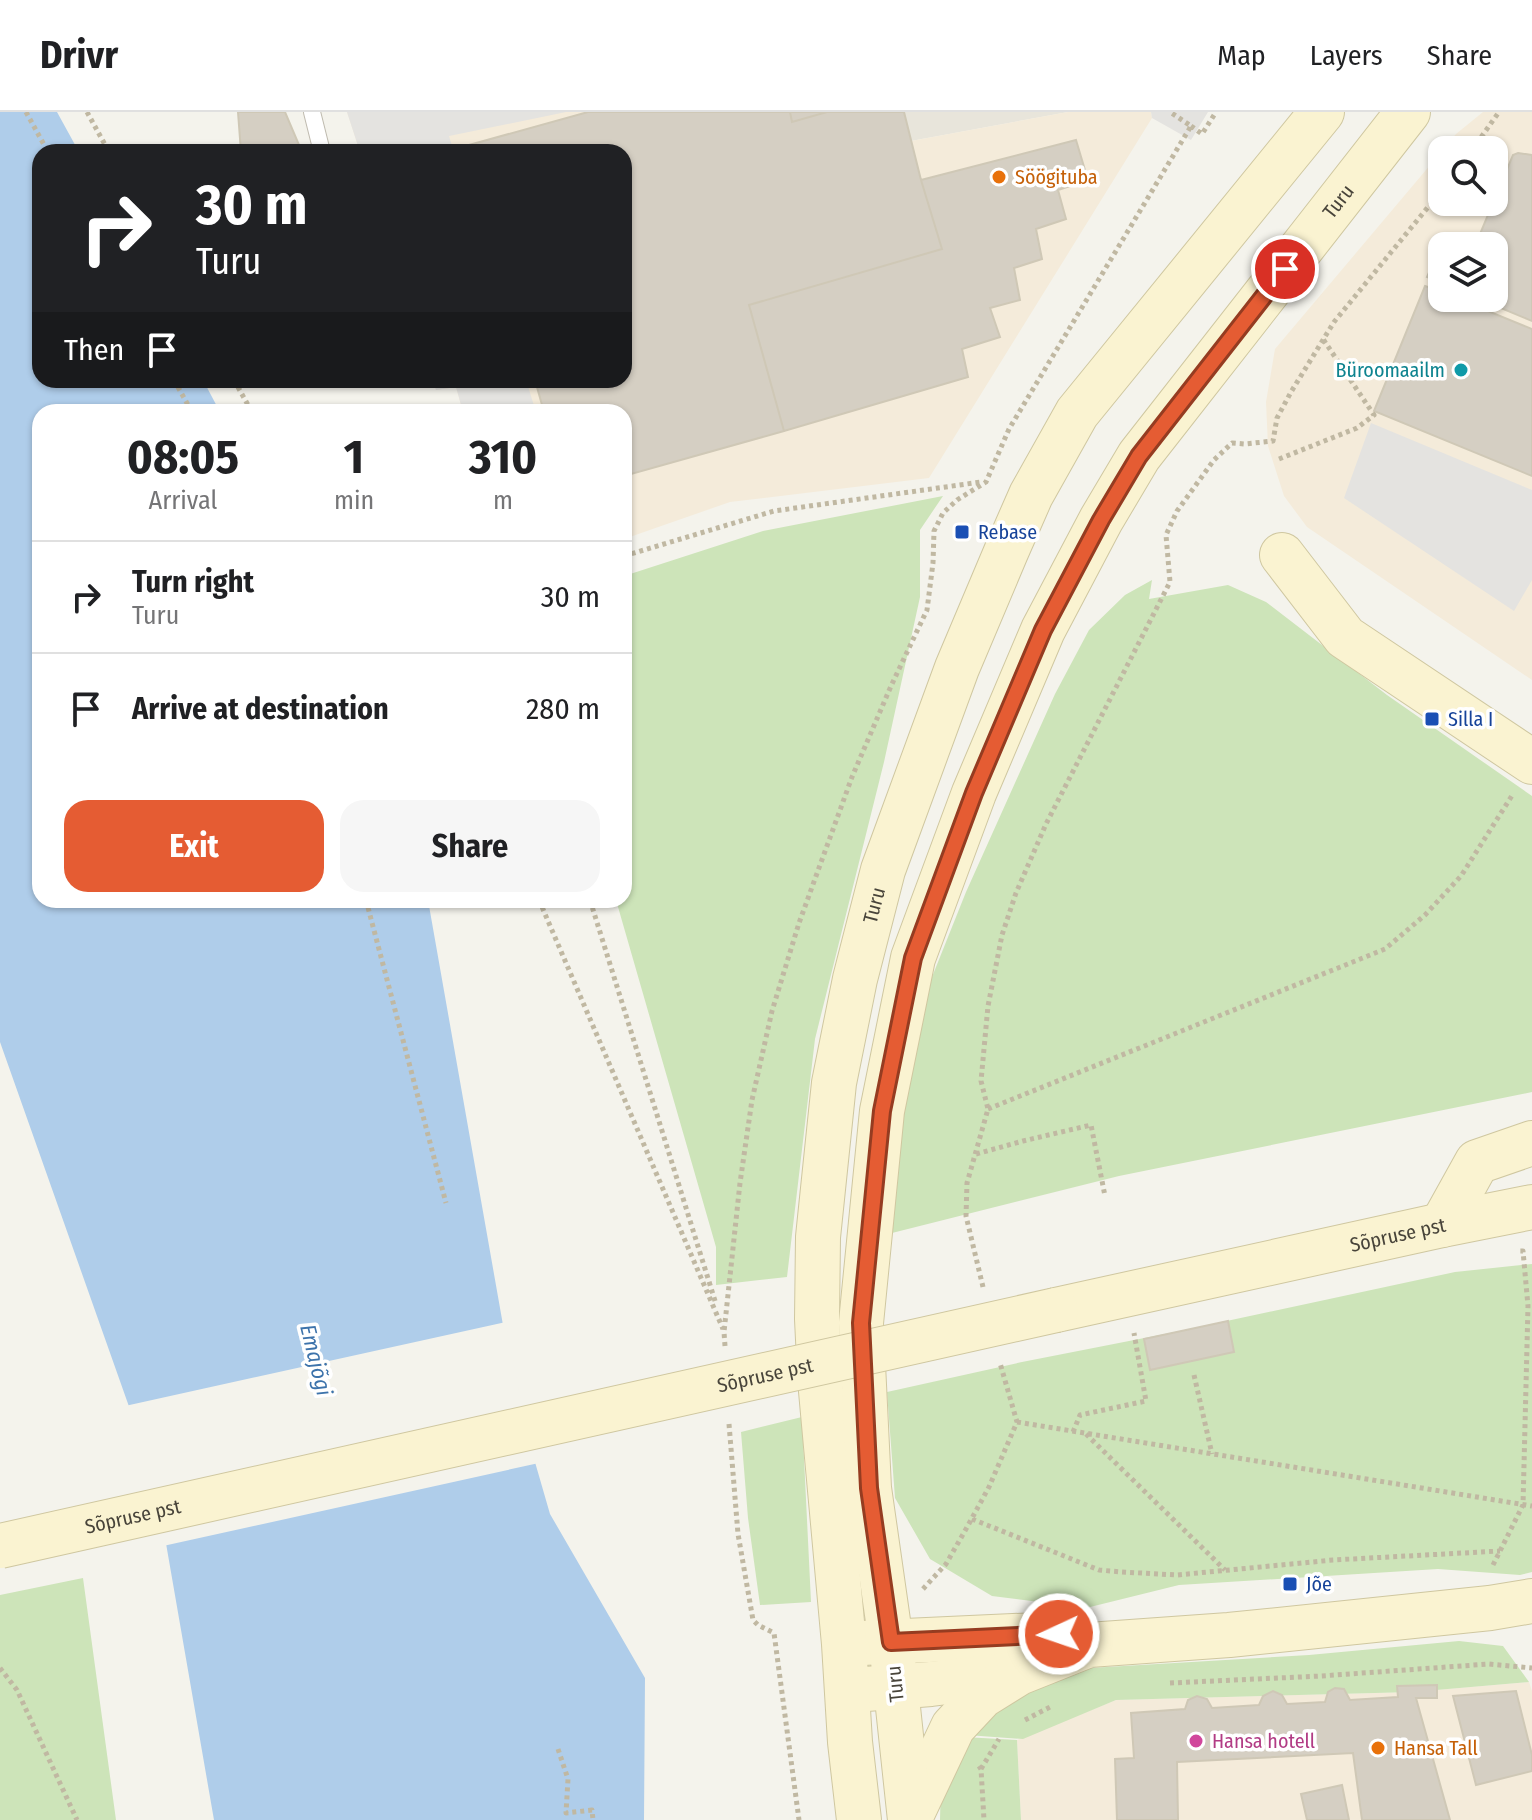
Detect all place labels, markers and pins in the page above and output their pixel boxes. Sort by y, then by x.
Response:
place label: Söögituba [1015,165,1098,189]
marker: Söögituba [990,168,1008,186]
pin [1251,235,1319,303]
place label: Büroomaailm [1336,358,1445,382]
marker: Büroomaailm [1452,361,1470,379]
place label: Rebase [978,520,1037,544]
marker: Rebase [953,523,971,541]
place label: Silla I [1448,707,1493,731]
marker: Silla I [1423,710,1441,728]
place label: Jõe [1306,1572,1332,1596]
marker: Jõe [1281,1575,1299,1593]
place label: Hansa hotell [1212,1729,1315,1753]
marker: Hansa hotell [1187,1732,1205,1750]
place label: Hansa Tall [1394,1736,1478,1760]
marker: Hansa Tall [1369,1739,1387,1757]

